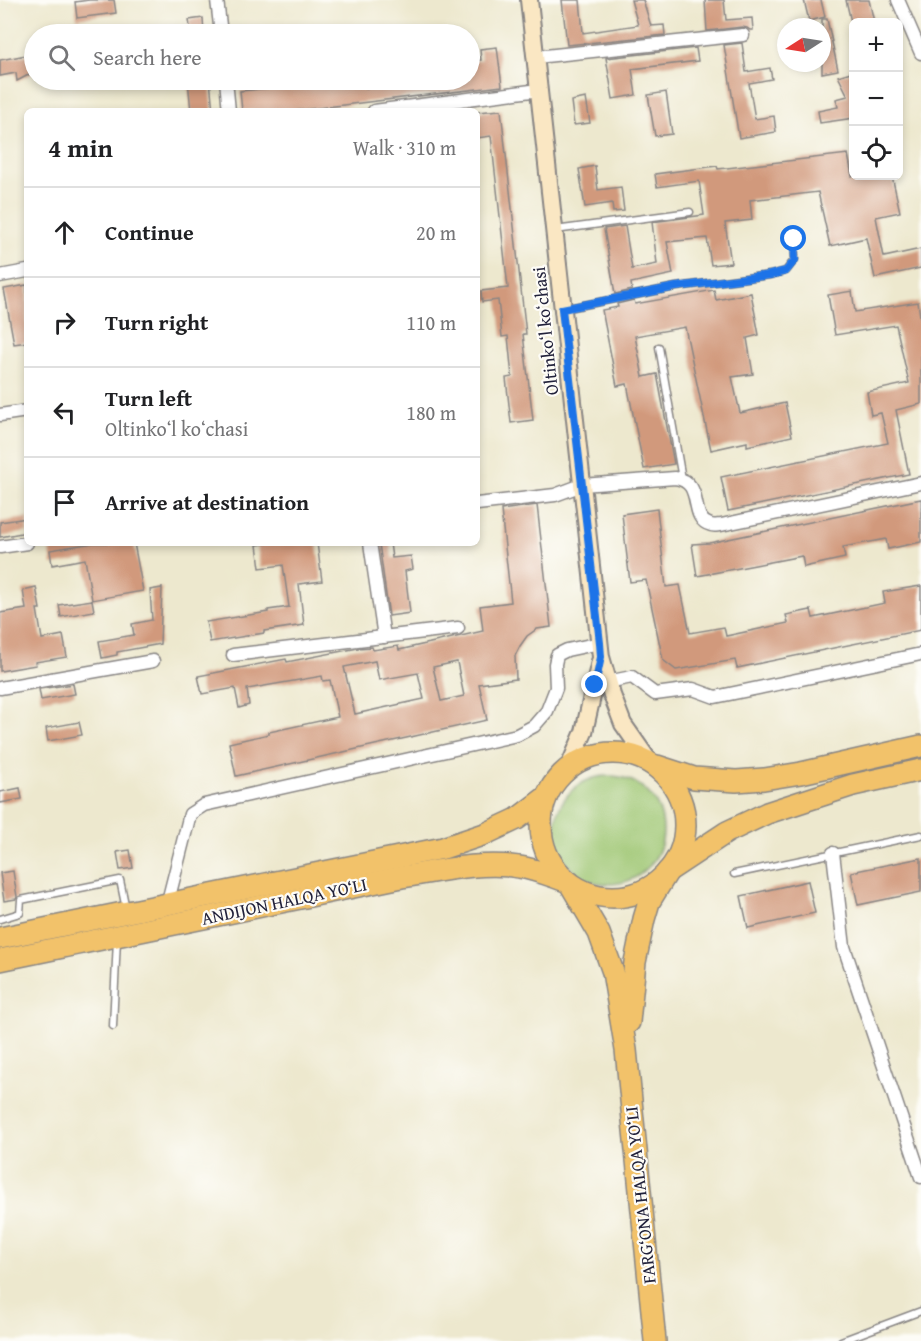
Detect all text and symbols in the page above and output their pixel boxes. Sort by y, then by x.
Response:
north arrow [777,18,831,72]
map controls [849,18,903,180]
button: + [849,18,903,72]
search box [24,24,480,90]
icon: search [45,41,78,74]
text: Search here [93,41,202,73]
button: − [849,72,903,126]
button: locate [849,126,903,180]
text: 4 min [48,128,113,167]
text: Walk · 310 m [353,133,456,162]
icon: ahead [48,216,81,249]
text: Continue [105,216,194,248]
text: 20 m [416,218,456,247]
route start [780,225,806,251]
street label: Oltinkoʻl koʻchasi [525,265,565,397]
icon: right [48,306,81,339]
text: Turn right [105,306,208,338]
text: 110 m [406,308,456,337]
text: Turn left [105,382,192,414]
icon: left [48,396,81,429]
text: 180 m [406,398,456,427]
text: Oltinkoʻl koʻchasi [105,414,248,443]
icon: arrive [48,486,81,519]
text: Arrive at destination [105,486,309,518]
route end [581,671,607,697]
street label: ANDIJON HALQA YO‘LI [199,870,369,932]
street label: FARG‘ONA HALQA YO‘LI [617,1105,663,1285]

